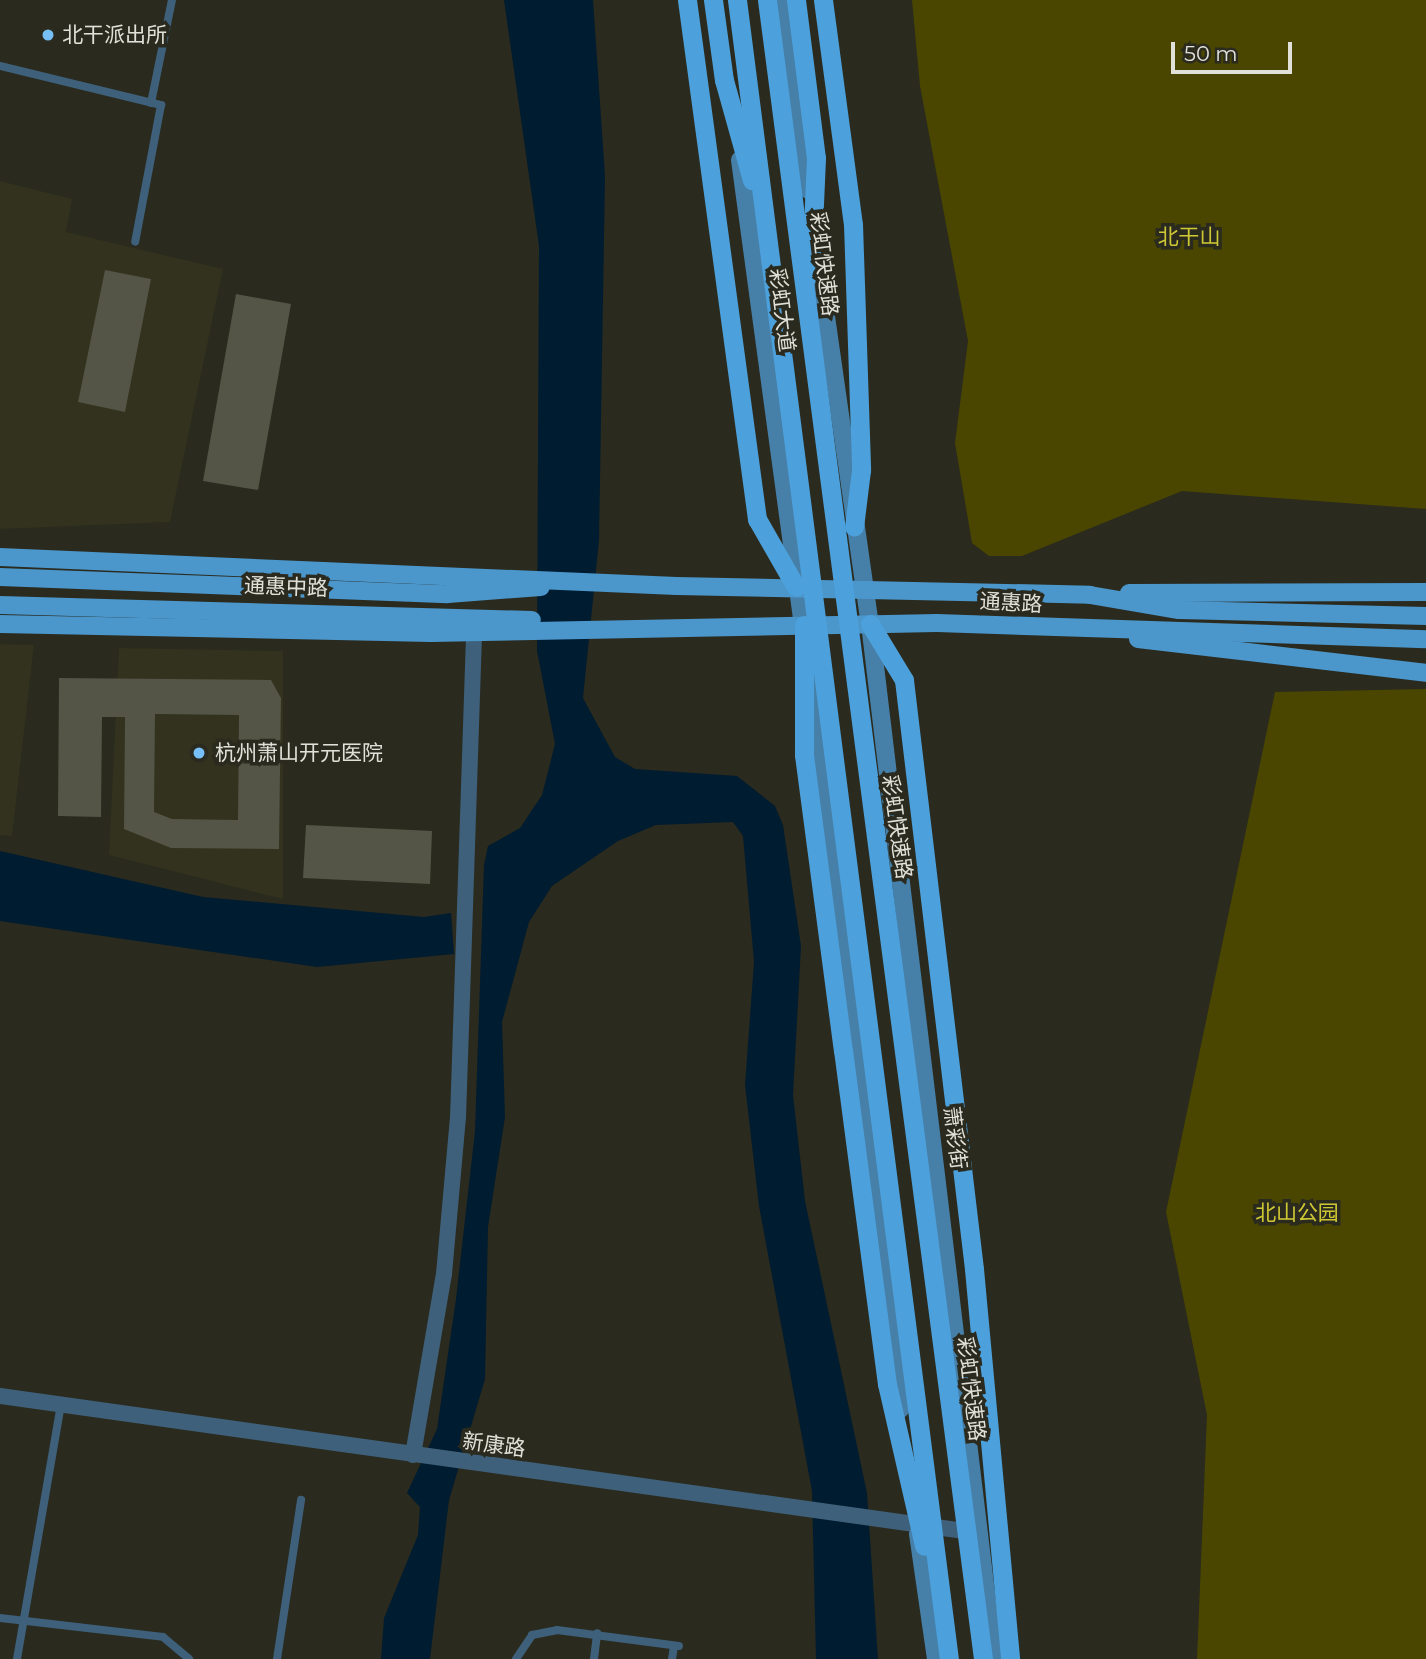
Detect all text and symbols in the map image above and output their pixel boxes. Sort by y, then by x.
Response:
place label: 北干派出所 [62,22,167,48]
marker: 北干派出所 [40,27,56,43]
scale bar [1174,28,1295,72]
text: 50 m [1184,41,1238,66]
street label: 彩虹快速路 [805,210,843,318]
park label: 北干山 [1158,224,1220,250]
street label: 彩虹大道 [764,267,800,353]
street label: 通惠中路 [244,573,328,601]
street label: 通惠路 [979,589,1043,617]
place label: 杭州萧山开元医院 [215,740,383,766]
marker: 杭州萧山开元医院 [189,743,209,763]
street label: 彩虹快速路 [877,773,917,881]
street label: 萧彩街 [939,1105,971,1171]
park label: 北山公园 [1255,1200,1339,1226]
street label: 彩虹快速路 [952,1335,990,1443]
street label: 新康路 [461,1428,527,1462]

